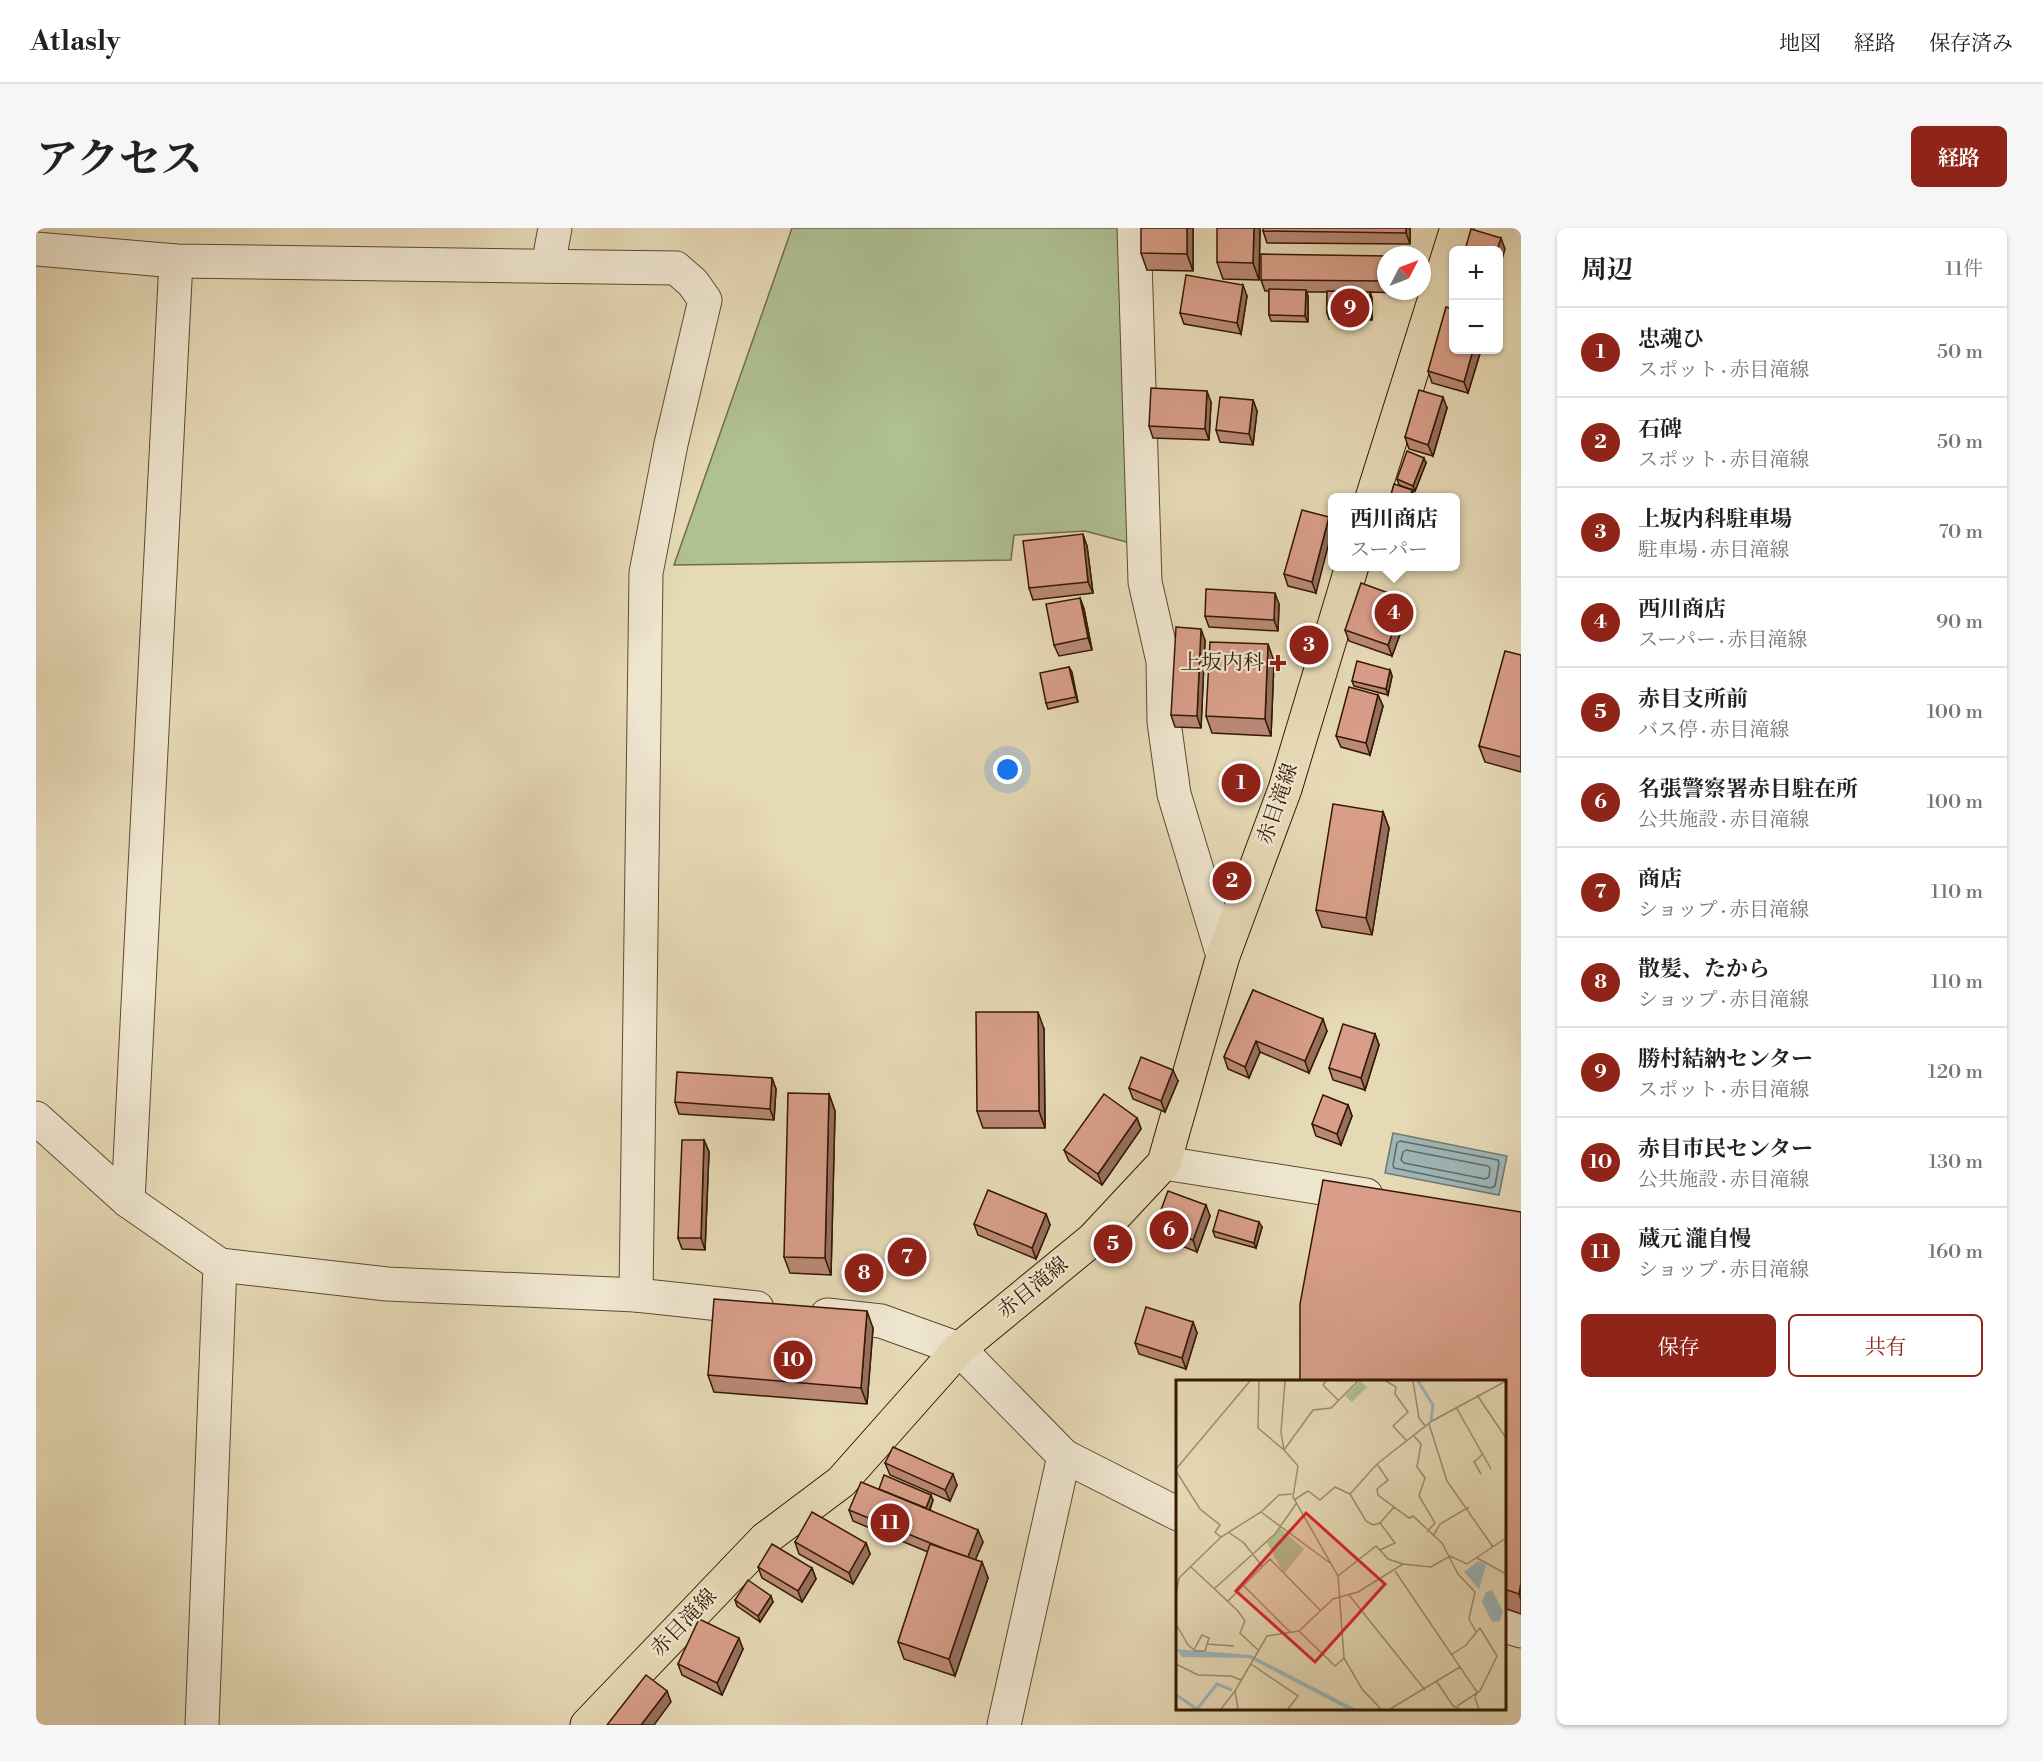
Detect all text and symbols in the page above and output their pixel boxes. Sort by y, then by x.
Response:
text: Atlasly [30,24,120,59]
text: 地図 [1779,31,1821,57]
text: 経路 [1854,31,1896,57]
text: 保存済み [1929,31,2013,57]
button: 経路 [1911,126,2007,187]
text: アクセス [36,134,203,187]
north arrow [1377,246,1431,300]
map controls [1449,246,1503,354]
button: + [1449,246,1503,300]
text: 周辺 [1581,254,1633,286]
text: 11件 [1945,257,1983,282]
pin: 9 [1330,286,1370,331]
button: − [1449,300,1503,354]
text: 忠魂ひ [1638,326,1704,353]
text: 1 [1596,340,1605,365]
text: 50 m [1937,340,1983,365]
text: スポット · 赤目滝線 [1638,358,1810,383]
text: 石碑 [1638,416,1682,443]
text: 2 [1594,430,1607,455]
text: 50 m [1937,430,1983,455]
text: スポット · 赤目滝線 [1638,448,1810,473]
popup [1328,493,1460,571]
text: 西川商店 [1350,506,1438,533]
text: 上坂内科駐車場 [1638,506,1792,533]
text: 3 [1594,520,1607,545]
text: 70 m [1939,520,1983,545]
text: スーパー [1350,538,1428,563]
text: 駐車場 · 赤目滝線 [1638,538,1790,563]
pin: 4 [1374,590,1414,636]
text: 西川商店 [1638,596,1726,623]
text: 4 [1594,610,1607,635]
text: 90 m [1936,610,1983,635]
pin: 3 [1290,622,1328,668]
text: スーパー · 赤目滝線 [1638,628,1808,653]
place label: 上坂内科 [1180,650,1264,676]
marker: 上坂内科 [1269,654,1287,672]
text: 赤目支所前 [1638,686,1748,713]
text: 5 [1594,700,1607,725]
text: 100 m [1927,700,1983,725]
text: バス停 · 赤目滝線 [1638,718,1790,743]
your location [993,755,1022,784]
pin: 1 [1222,760,1260,806]
street label: 赤目滝線 [1252,760,1304,848]
text: 名張警察署赤目駐在所 [1638,776,1858,803]
text: 6 [1594,790,1607,815]
text: 100 m [1927,790,1983,815]
text: 公共施設 · 赤目滝線 [1638,808,1810,833]
pin: 2 [1212,858,1252,904]
text: 商店 [1638,866,1682,893]
text: 7 [1595,880,1606,905]
text: 110 m [1931,880,1983,905]
text: ショップ · 赤目滝線 [1638,898,1809,923]
text: 散髪、たから [1638,956,1770,983]
text: 8 [1594,970,1607,995]
text: 110 m [1931,970,1983,995]
text: ショップ · 赤目滝線 [1638,988,1809,1013]
text: 勝村結納センター [1638,1046,1813,1073]
text: 9 [1594,1060,1607,1085]
text: 120 m [1928,1060,1983,1085]
text: スポット · 赤目滝線 [1638,1078,1810,1103]
text: 赤目市民センター [1638,1136,1813,1163]
text: 10 [1589,1150,1612,1175]
text: 130 m [1928,1150,1983,1175]
text: 公共施設 · 赤目滝線 [1638,1168,1810,1193]
pin: 6 [1150,1208,1188,1252]
pin: 5 [1094,1222,1132,1266]
text: 蔵元 瀧自慢 [1638,1226,1752,1253]
pin: 7 [888,1234,926,1280]
text: 11 [1591,1240,1610,1265]
text: 160 m [1928,1240,1983,1265]
pin: 8 [844,1250,884,1296]
street label: 赤目滝線 [992,1251,1074,1325]
text: ショップ · 赤目滝線 [1638,1258,1809,1283]
button: 保存 [1581,1314,1776,1377]
button: 共有 [1788,1314,1983,1377]
pin: 10 [774,1338,813,1382]
inset map [1176,1380,1506,1710]
pin: 11 [870,1500,910,1546]
street label: 赤目滝線 [645,1584,723,1662]

